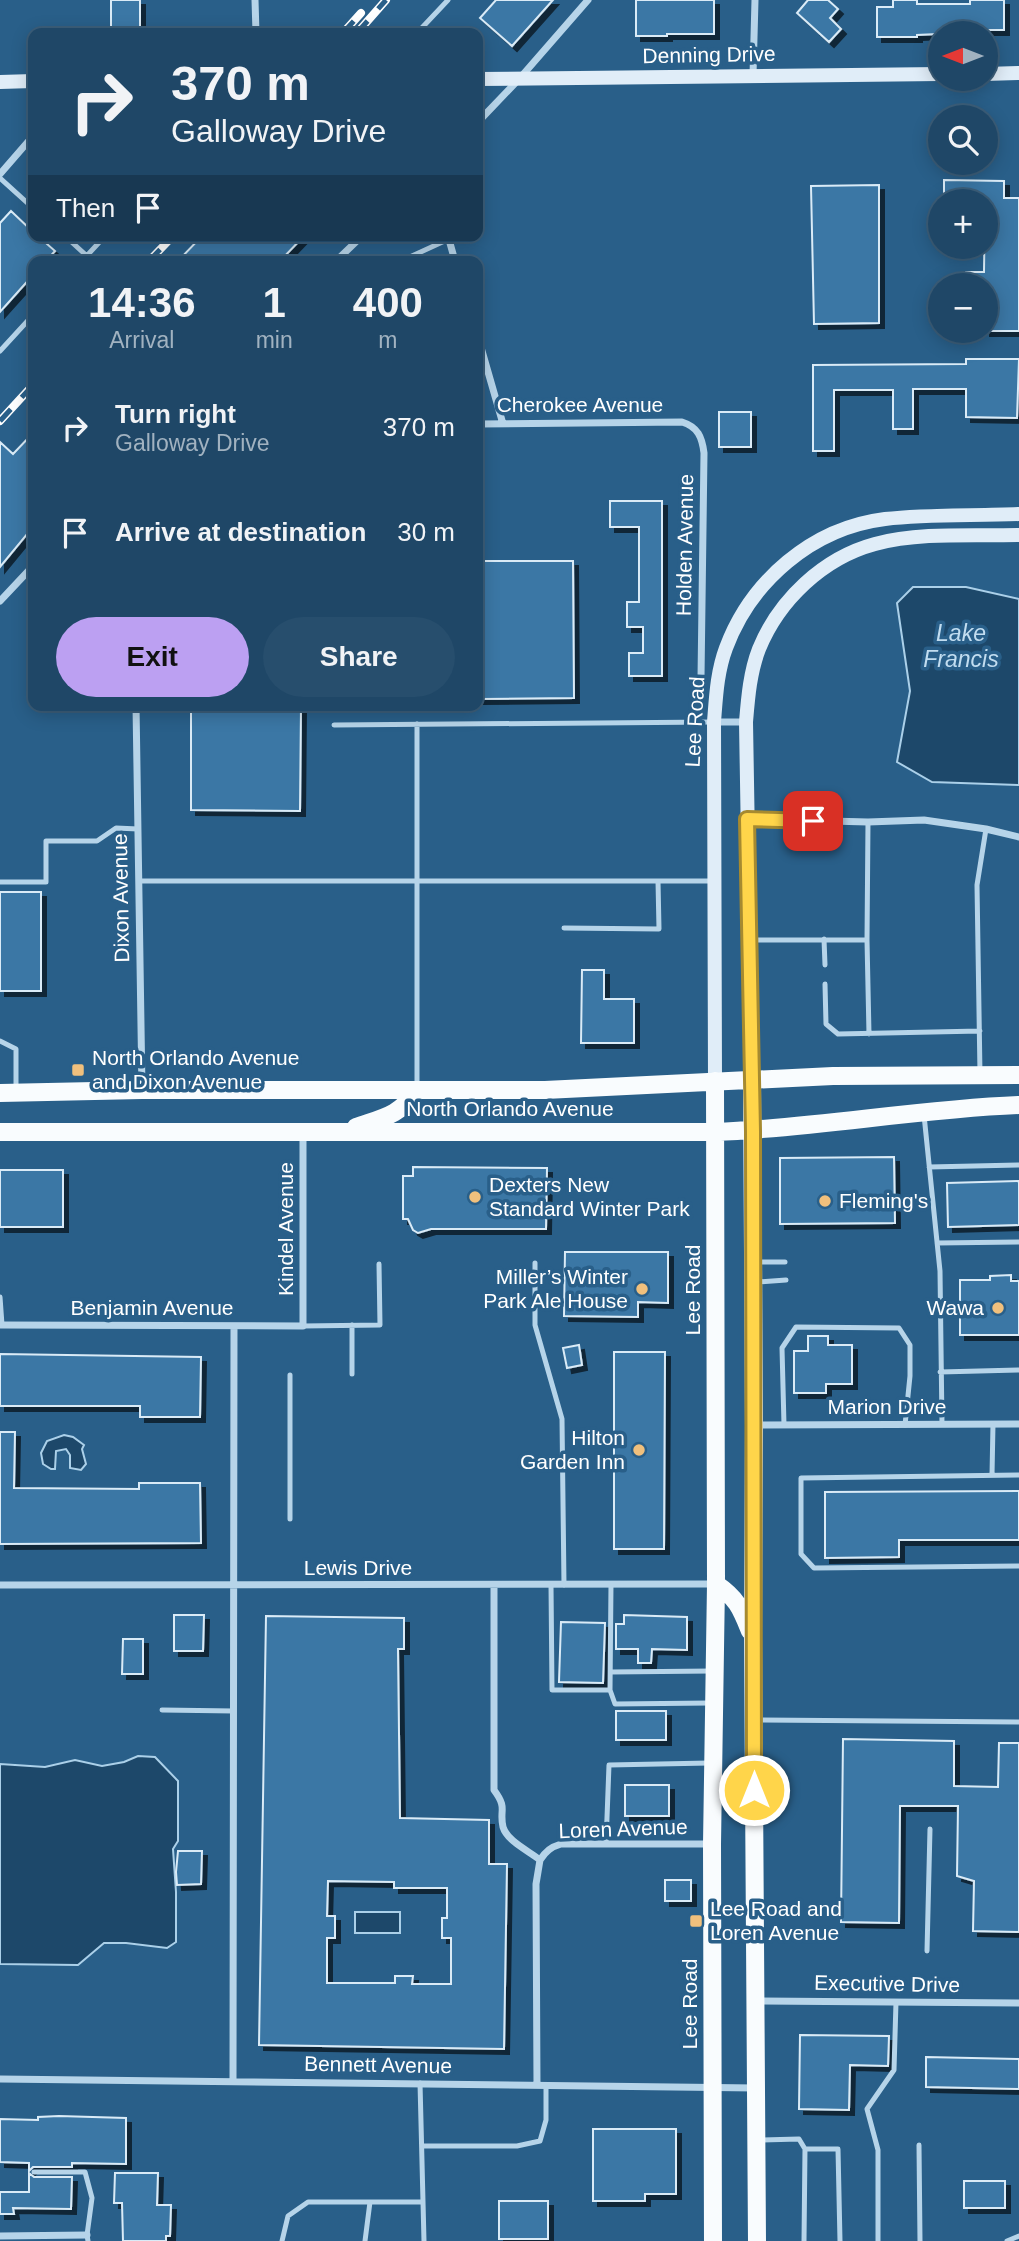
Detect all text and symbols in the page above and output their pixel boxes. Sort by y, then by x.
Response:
north arrow [928,21,998,91]
map controls [928,21,998,343]
street label: Denning Drive [642,42,776,67]
icon: right [56,56,147,147]
text: 370 m [171,56,310,110]
button: search [928,105,998,175]
text: Galloway Drive [171,113,386,149]
icon: arrive [129,189,167,227]
button: + [928,189,998,259]
text: Then [56,193,115,223]
button: − [928,273,998,343]
text: 14:36 [88,279,196,326]
text: 1 [262,279,286,326]
text: 400 [353,279,423,326]
text: Arrival [109,327,174,353]
text: min [256,327,293,353]
text: m [378,327,397,353]
street label: Cherokee Avenue [497,393,663,416]
text: Turn right [115,399,236,429]
icon: right [56,409,94,447]
text: 370 m [383,412,455,442]
text: Galloway Drive [115,430,270,456]
street label: Holden Avenue [672,474,697,616]
icon: arrive [56,514,94,552]
text: Arrive at destination [115,517,366,547]
text: 30 m [397,517,455,547]
button: Exit [56,617,249,697]
button: Share [263,617,455,697]
water label: Lake Francis [923,620,999,672]
street label: Lee Road [681,676,708,768]
pin [783,791,843,851]
icon: arrive [794,802,832,840]
street label: Dixon Avenue [108,833,133,963]
place label: North Orlando Avenue and Dixon Avenue [92,1046,299,1093]
marker: North Orlando Avenue and Dixon Avenue [70,1062,86,1078]
street label: North Orlando Avenue [406,1097,614,1120]
street label: Kindel Avenue [274,1162,297,1296]
place label: Dexters New Standard Winter Park [489,1173,690,1220]
marker: Dexters New Standard Winter Park [467,1189,483,1205]
place label: Fleming's [839,1189,928,1212]
marker: Fleming's [817,1193,833,1209]
street label: Lee Road [681,1244,704,1336]
place label: Miller’s Winter Park Ale House [483,1265,628,1312]
marker: Miller’s Winter Park Ale House [634,1281,650,1297]
street label: Benjamin Avenue [70,1296,234,1319]
place label: Wawa [926,1296,984,1319]
marker: Wawa [990,1300,1006,1316]
street label: Marion Drive [827,1395,947,1418]
place label: Hilton Garden Inn [520,1426,625,1473]
marker: Hilton Garden Inn [631,1442,647,1458]
street label: Lewis Drive [304,1556,412,1579]
position arrow [717,1753,791,1827]
street label: Loren Avenue [558,1815,688,1842]
place label: Lee Road and Loren Avenue [710,1897,842,1944]
marker: Lee Road and Loren Avenue [688,1913,704,1929]
street label: Lee Road [678,1958,701,2050]
street label: Executive Drive [814,1971,960,1996]
street label: Bennett Avenue [304,2052,452,2077]

